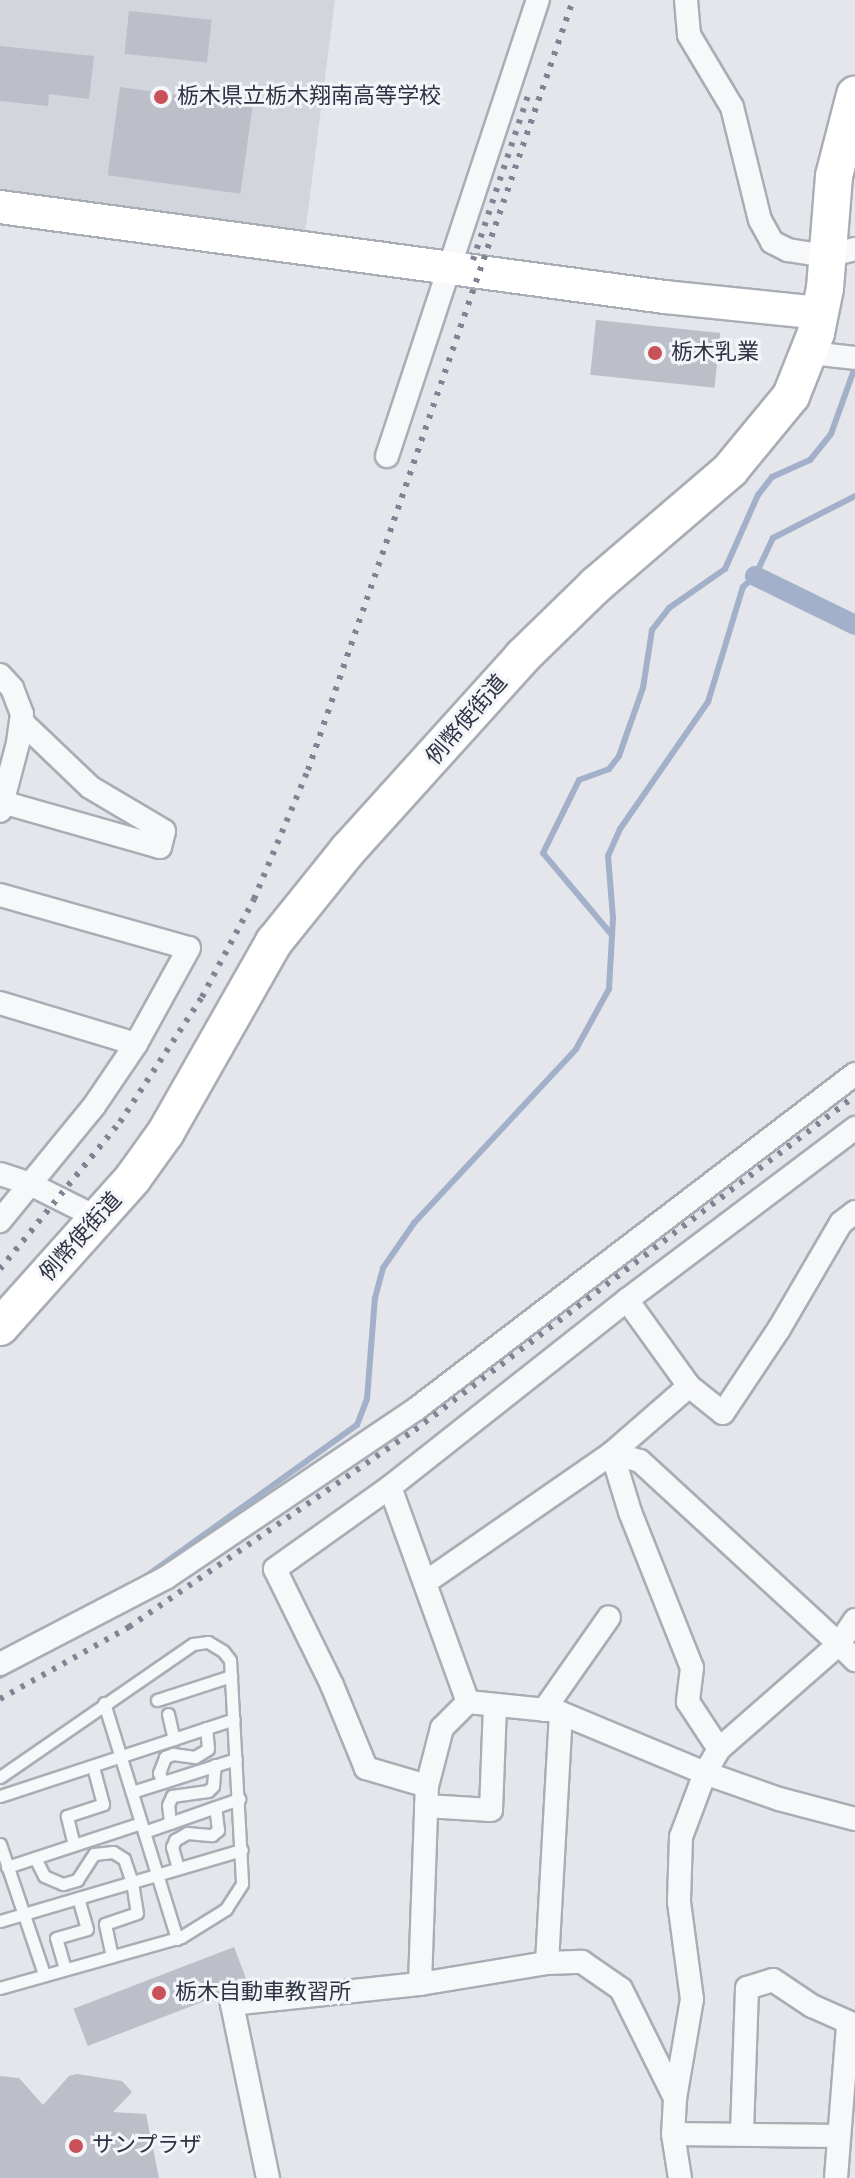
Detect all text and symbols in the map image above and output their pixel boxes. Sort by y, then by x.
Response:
place label: 栃木県立栃木翔南高等学校 [177,84,441,110]
marker: 栃木県立栃木翔南高等学校 [152,88,170,106]
place label: 栃木乳業 [671,340,759,366]
marker: 栃木乳業 [646,344,664,362]
street label: 例幣使街道 [421,670,513,770]
street label: 例幣使街道 [34,1187,128,1287]
place label: 栃木自動車教習所 [175,1980,351,2006]
marker: 栃木自動車教習所 [150,1984,168,2002]
place label: サンプラザ [92,2133,202,2159]
marker: サンプラザ [67,2137,85,2155]

